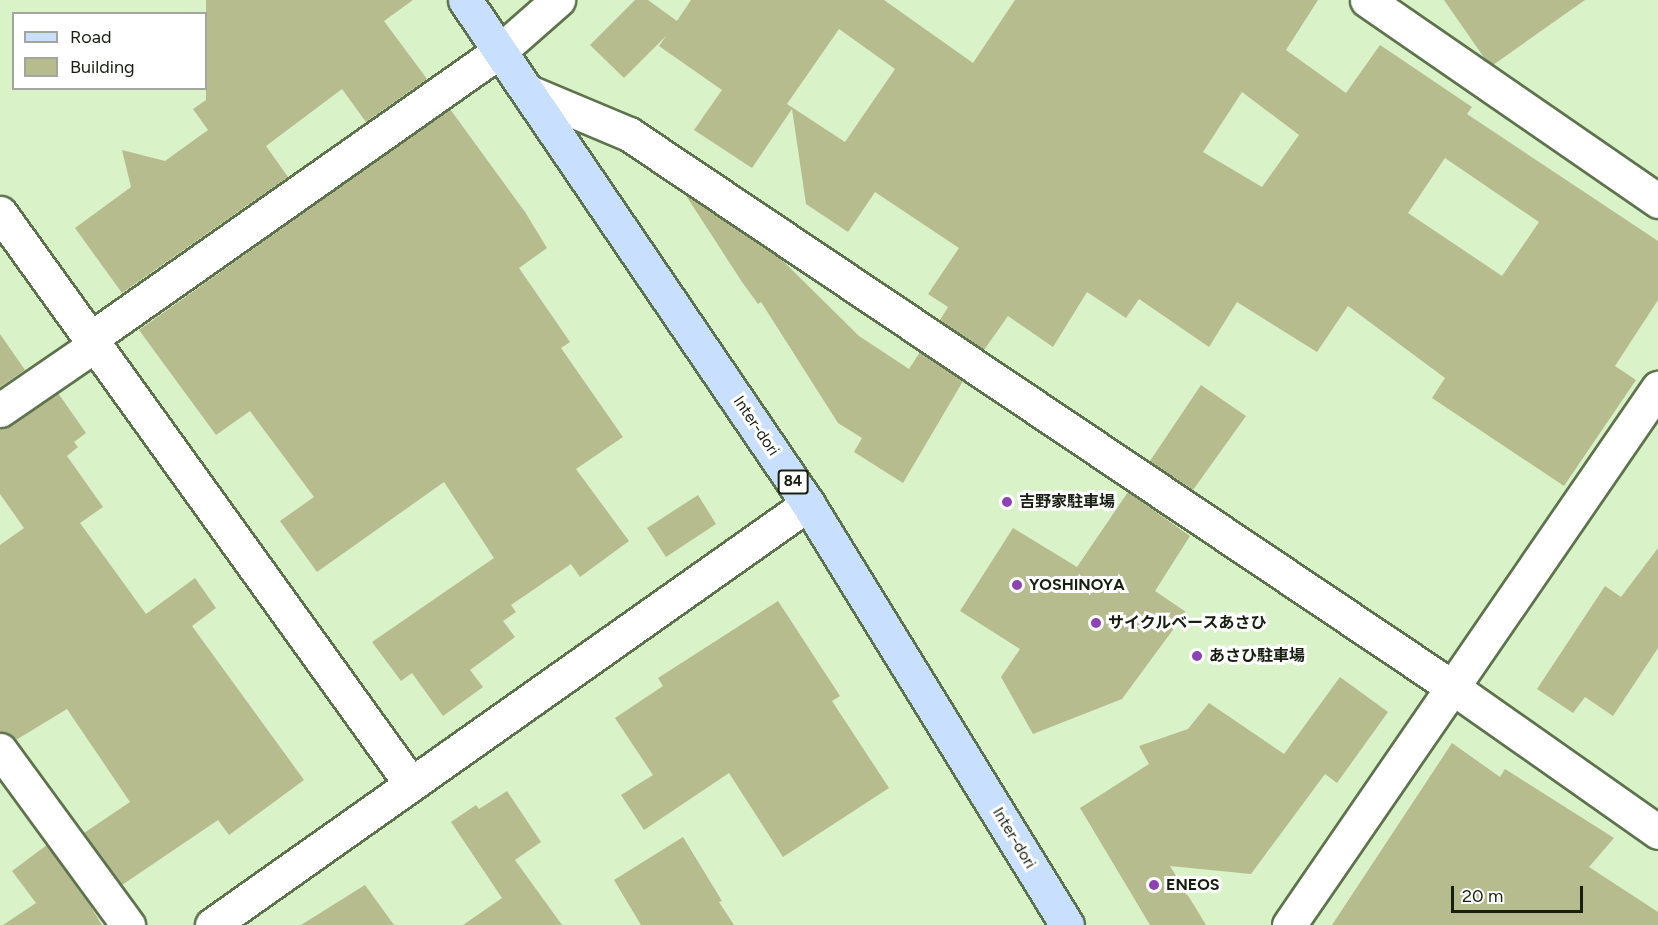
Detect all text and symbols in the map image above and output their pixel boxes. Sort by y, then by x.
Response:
legend [12,12,207,90]
text: Road [70,26,111,48]
text: Building [70,56,135,78]
street label: Inter-dori [729,393,783,459]
road number: 84 [776,470,810,494]
place label: 吉野家駐車場 [1019,492,1115,512]
marker: 吉野家駐車場 [1000,495,1014,509]
place label: YOSHINOYA [1029,575,1125,595]
marker: YOSHINOYA [1010,578,1024,592]
place label: サイクルベースあさひ [1108,613,1268,633]
marker: サイクルベースあさひ [1089,616,1103,630]
place label: あさひ駐車場 [1209,646,1305,666]
marker: あさひ駐車場 [1190,649,1204,663]
street label: Inter-dori [988,804,1040,872]
scale bar [1454,874,1586,912]
place label: ENEOS [1166,875,1220,895]
marker: ENEOS [1147,878,1161,892]
text: 20 m [1462,885,1503,907]

